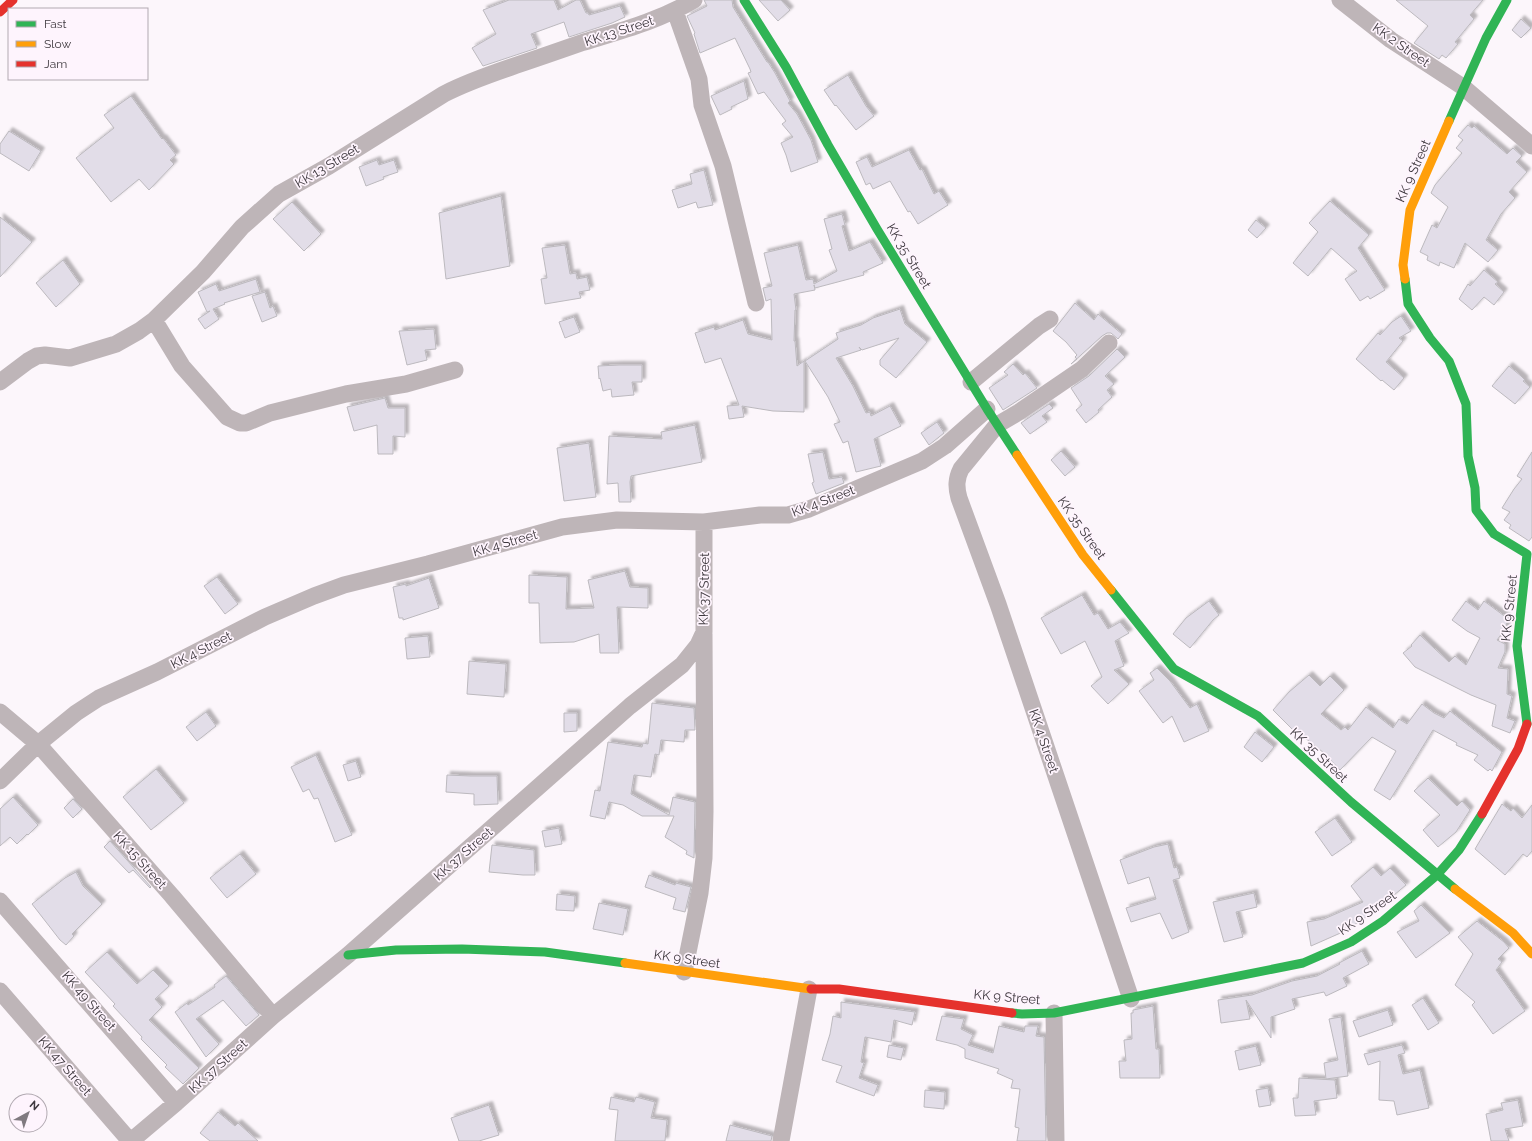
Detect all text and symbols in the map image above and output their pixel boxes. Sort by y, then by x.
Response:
legend [8,8,148,80]
street label: KK 13 Street [583,13,656,49]
text: Fast [44,17,67,31]
street label: KK 2 Street [1370,20,1433,70]
text: Slow [44,37,71,51]
text: Jam [44,57,67,71]
street label: KK 9 Street [1393,137,1434,205]
street label: KK 13 Street [292,141,362,191]
street label: KK 35 Street [884,221,935,292]
street label: KK 4 Street [789,482,857,520]
street label: KK 35 Street [1055,494,1110,563]
street label: KK 4 Street [471,526,540,559]
street label: KK 37 Street [696,552,712,626]
street label: KK 9 Street [1498,573,1520,642]
street label: KK 4 Street [168,628,235,672]
street label: KK 4 Street [1026,707,1062,775]
street label: KK 35 Street [1287,725,1351,786]
street label: KK 37 Street [431,824,496,884]
street label: KK 15 Street [110,828,170,892]
street label: KK 9 Street [1335,887,1399,938]
street label: KK 9 Street [653,947,722,971]
street label: KK 49 Street [59,968,119,1034]
street label: KK 9 Street [973,987,1042,1007]
street label: KK 47 Street [35,1033,95,1099]
street label: KK 37 Street [186,1036,251,1096]
north arrow [8,1093,48,1133]
text: N [27,1098,42,1113]

